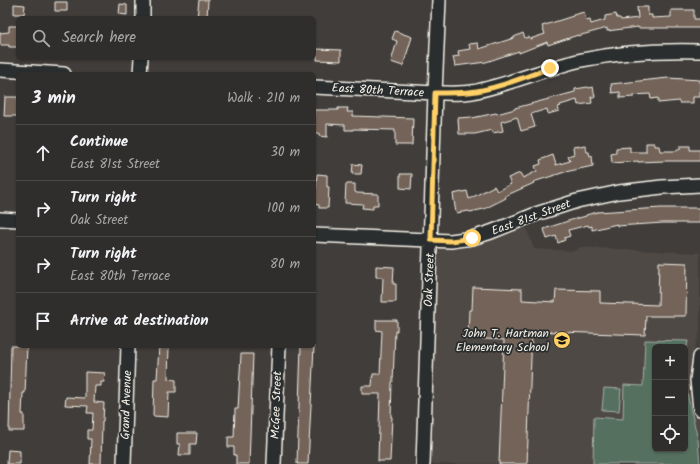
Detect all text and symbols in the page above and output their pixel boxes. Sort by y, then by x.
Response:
search box [16,16,316,60]
text: Search here [62,26,136,50]
icon: search [30,27,52,49]
route end [541,59,559,77]
street label: East 80th Terrace [331,79,425,102]
text: 3 min [32,85,76,112]
text: Walk · 210 m [227,88,300,109]
text: Continue [70,130,128,154]
icon: ahead [32,142,54,164]
text: 30 m [271,142,300,163]
text: East 81st Street [70,154,160,175]
text: Turn right [70,186,137,210]
street label: East 81st Street [489,194,574,241]
icon: right [32,198,54,220]
text: 100 m [267,198,300,219]
text: Oak Street [70,210,128,231]
route start [463,229,481,247]
text: Turn right [70,242,137,266]
street label: Oak Street [419,252,440,307]
icon: right [32,254,54,276]
text: 80 m [270,254,300,275]
text: East 80th Terrace [70,266,170,287]
text: Arrive at destination [70,309,209,333]
icon: arrive [32,310,54,332]
place label: John T. Hartman Elementary School [456,324,549,357]
school or university icon: John T. Hartman Elementary School [552,330,572,350]
map controls [652,344,688,452]
button: + [652,344,688,380]
street label: Grand Avenue [116,369,137,440]
street label: McGee Street [266,370,287,439]
button: − [652,380,688,416]
button: locate [652,416,688,452]

